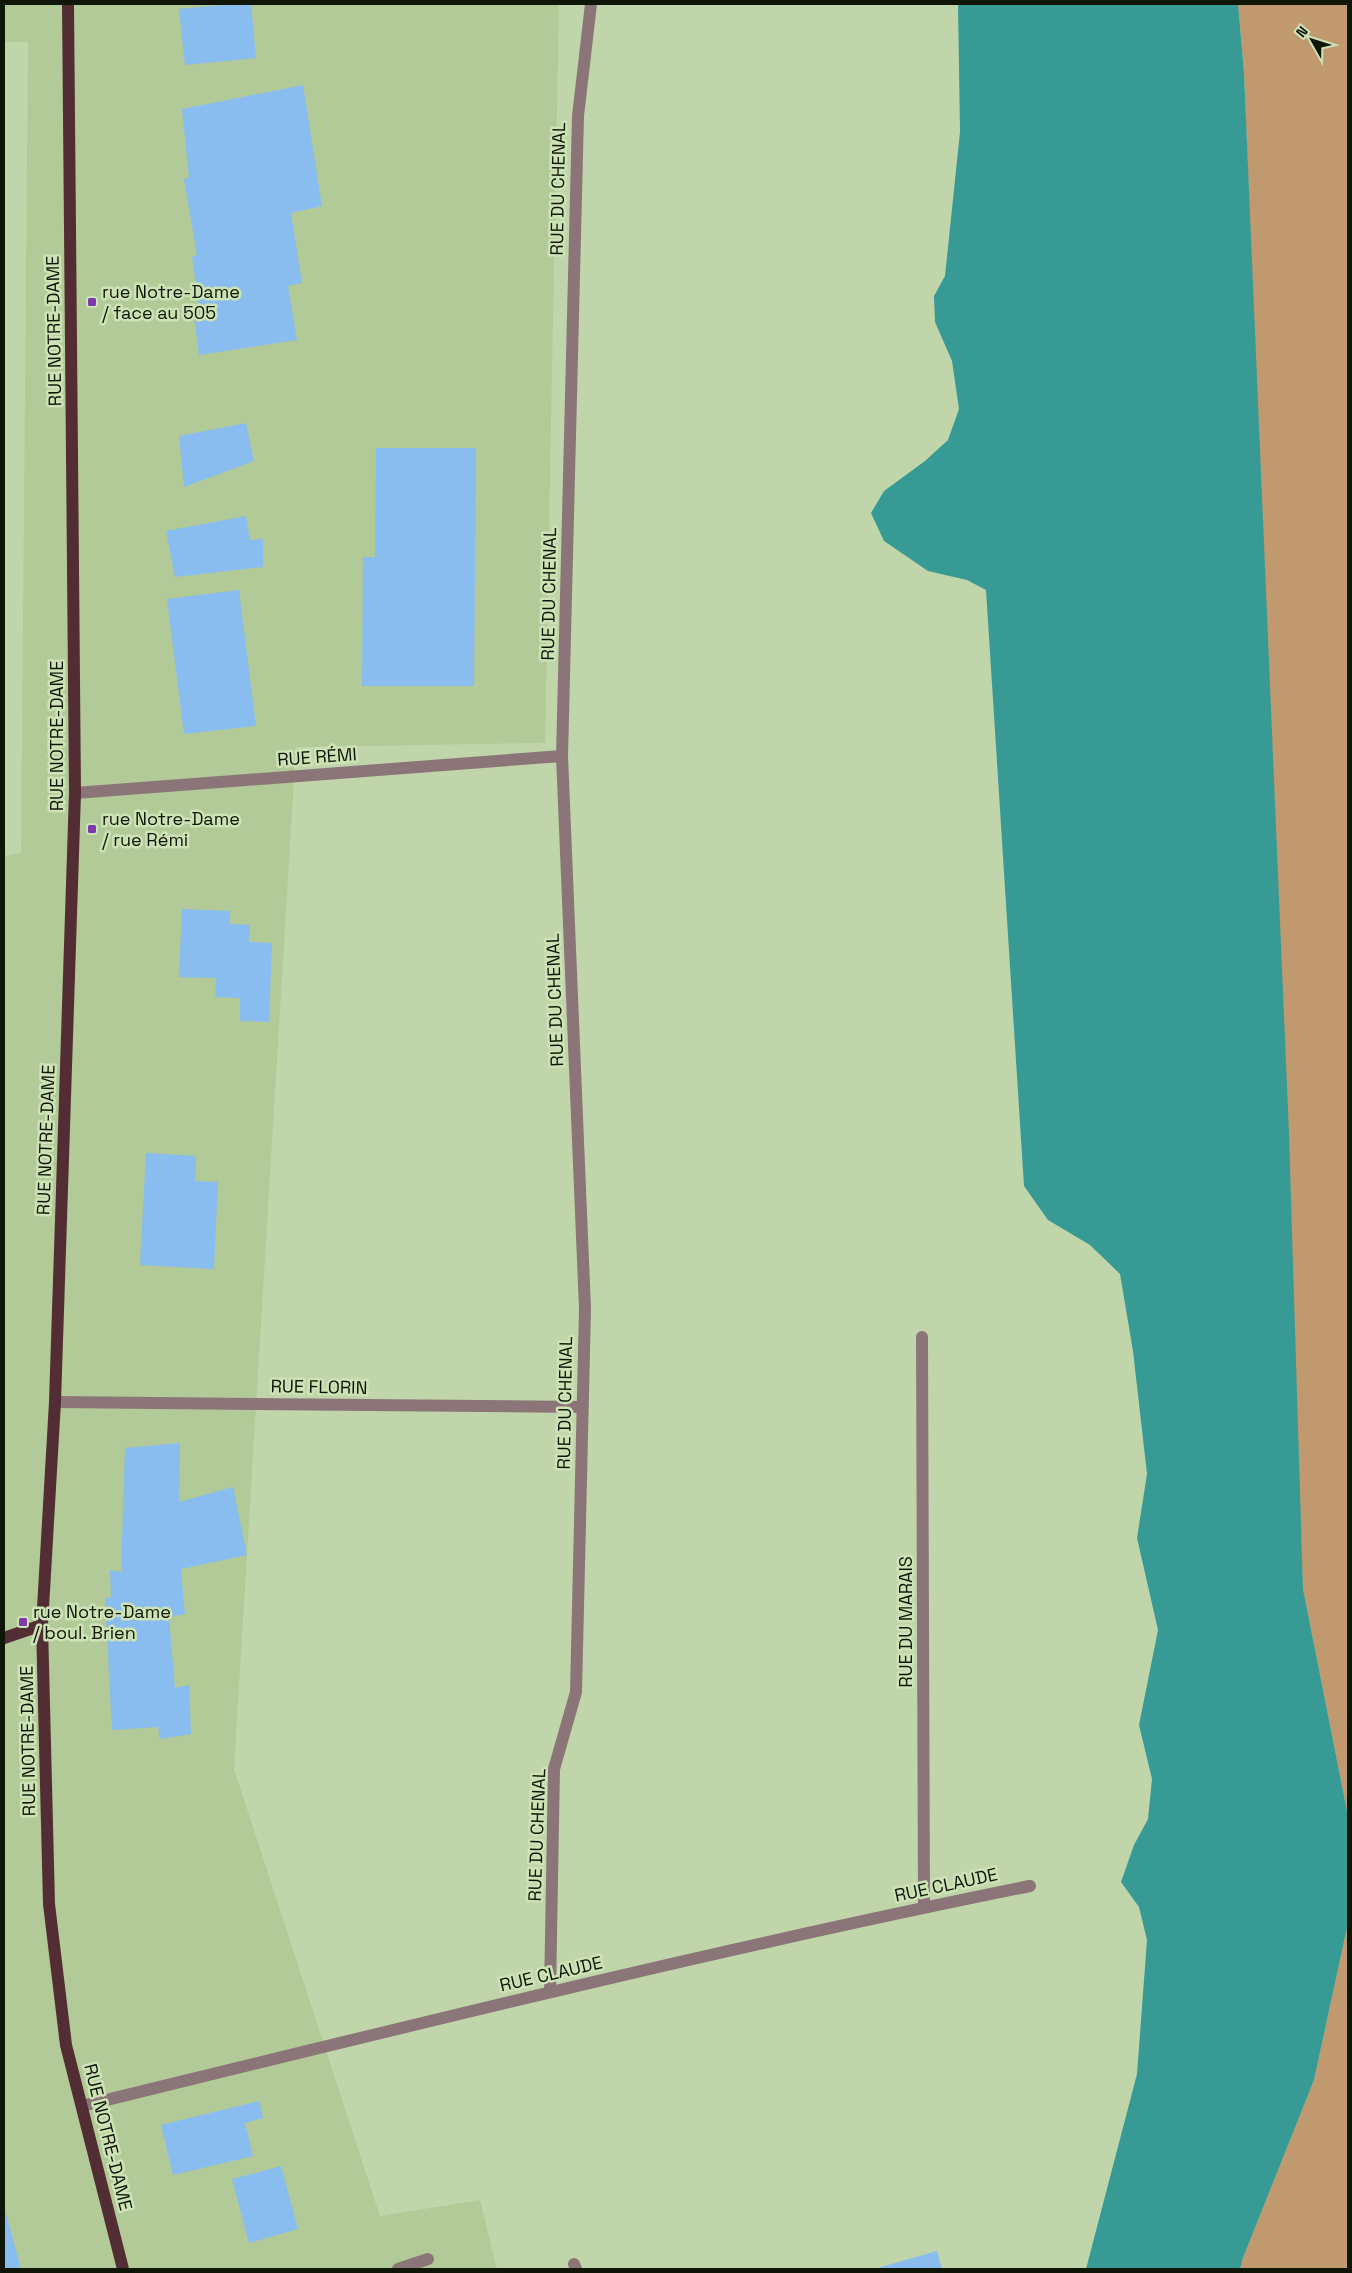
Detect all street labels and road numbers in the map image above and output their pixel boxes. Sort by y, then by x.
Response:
street label: RUE DU CHENAL [545,122,570,256]
street label: RUE NOTRE-DAME [41,256,66,406]
street label: RUE DU CHENAL [536,527,561,661]
street label: RUE NOTRE-DAME [45,661,68,811]
street label: RUE RÉMI [276,742,357,771]
street label: RUE DU CHENAL [541,933,568,1067]
street label: RUE NOTRE-DAME [31,1064,60,1216]
street label: RUE DU CHENAL [552,1336,577,1470]
street label: RUE FLORIN [270,1374,368,1399]
street label: RUE DU MARAIS [894,1556,917,1688]
street label: RUE NOTRE-DAME [15,1666,40,1816]
street label: RUE DU CHENAL [523,1768,550,1902]
street label: RUE CLAUDE [892,1862,999,1907]
street label: RUE CLAUDE [497,1951,604,1996]
street label: RUE NOTRE-DAME [79,2061,138,2213]

